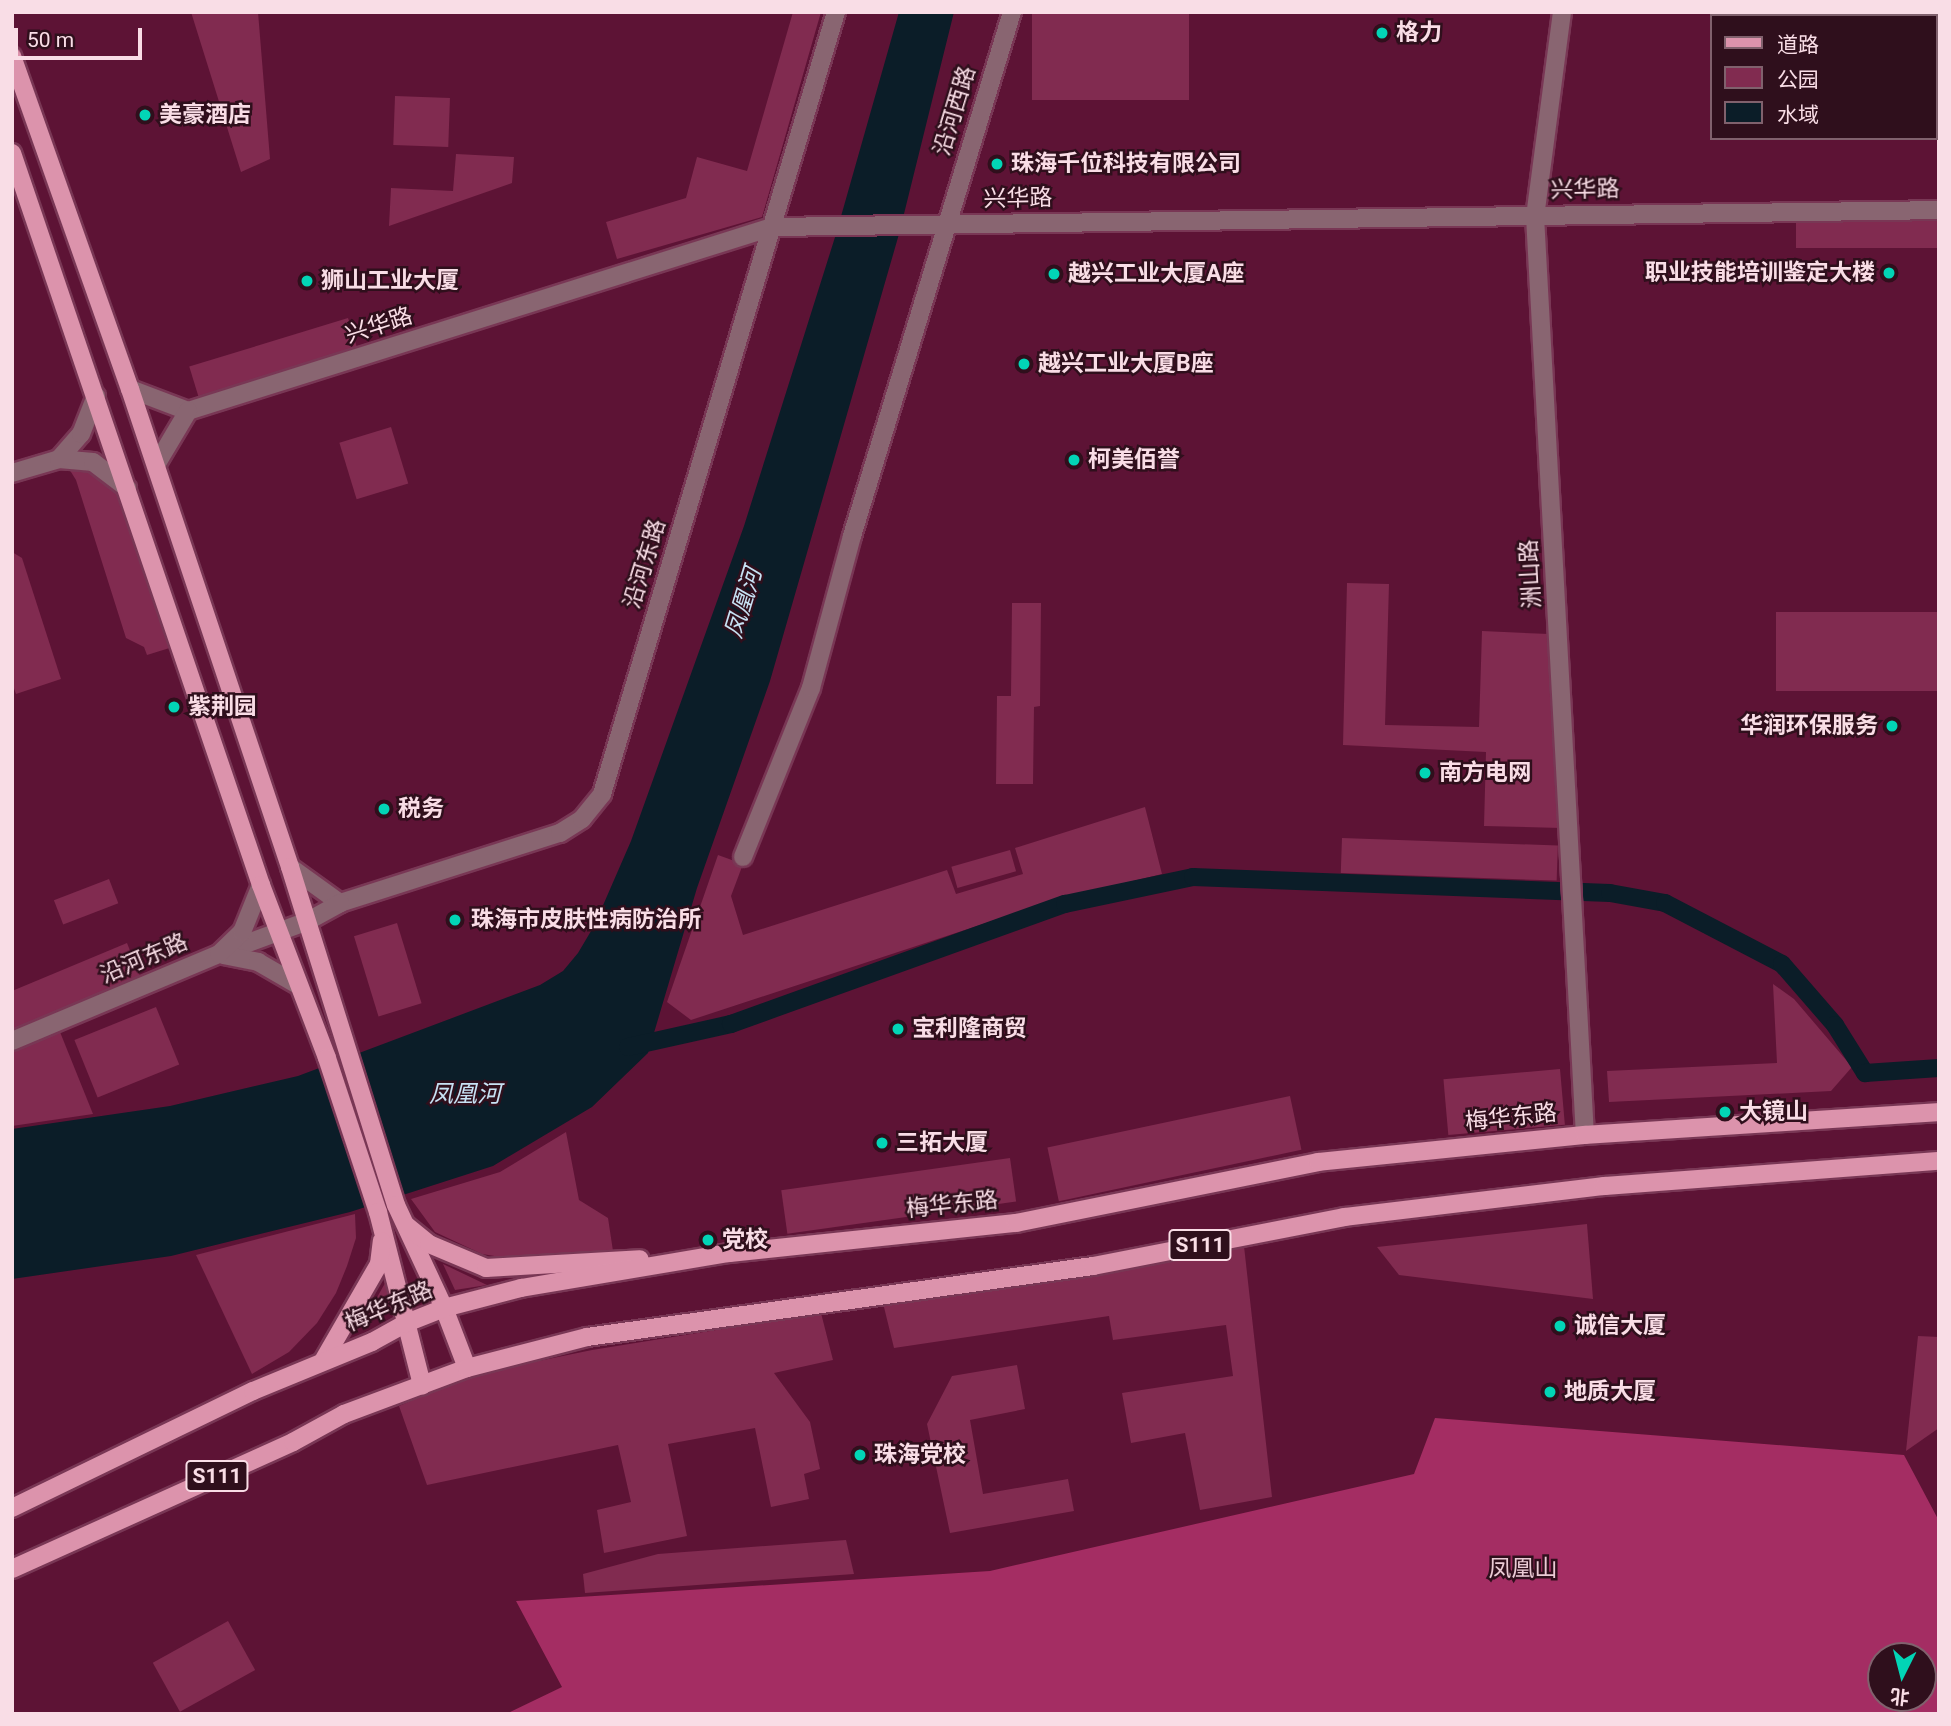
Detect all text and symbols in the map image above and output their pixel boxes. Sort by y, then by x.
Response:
scale bar [18,14,145,58]
legend [1710,14,1937,140]
place label: 格力 [1396,19,1442,47]
marker: 格力 [1374,25,1390,41]
text: 50 m [27,28,74,52]
text: 道路 [1777,33,1819,57]
street label: 沿河西路 [928,63,982,159]
text: 公园 [1777,68,1819,92]
place label: 美豪酒店 [159,101,251,129]
text: 水域 [1777,103,1819,127]
marker: 美豪酒店 [137,107,153,123]
place label: 珠海千位科技有限公司 [1011,150,1241,178]
marker: 珠海千位科技有限公司 [989,156,1005,172]
street label: 兴华路 [1550,176,1620,204]
street label: 兴华路 [983,185,1053,213]
place label: 职业技能培训鉴定大楼 [1645,259,1875,287]
place label: 越兴工业大厦A座 [1068,260,1244,288]
marker: 职业技能培训鉴定大楼 [1881,265,1897,281]
marker: 越兴工业大厦A座 [1046,266,1062,282]
place label: 狮山工业大厦 [321,267,459,295]
marker: 狮山工业大厦 [299,273,315,289]
street label: 兴华路 [342,302,416,350]
place label: 越兴工业大厦B座 [1038,350,1214,378]
marker: 越兴工业大厦B座 [1016,356,1032,372]
place label: 柯美佰誉 [1088,446,1180,474]
marker: 柯美佰誉 [1066,452,1082,468]
street label: 沿河东路 [618,516,672,612]
street label: 洲山路 [1515,539,1547,609]
water label: 凤凰河 [720,564,768,642]
place label: 紫荆园 [188,693,257,721]
marker: 紫荆园 [166,699,182,715]
place label: 华润环保服务 [1740,712,1878,740]
marker: 华润环保服务 [1884,718,1900,734]
place label: 南方电网 [1439,759,1531,787]
marker: 南方电网 [1417,765,1433,781]
place label: 税务 [398,795,444,823]
marker: 税务 [376,801,392,817]
place label: 珠海市皮肤性病防治所 [471,906,701,934]
marker: 珠海市皮肤性病防治所 [445,910,465,930]
street label: 沿河东路 [96,928,192,990]
place label: 宝利隆商贸 [912,1015,1027,1043]
marker: 宝利隆商贸 [890,1021,906,1037]
water label: 凤凰河 [429,1081,501,1109]
place label: 大镜山 [1739,1098,1808,1126]
street label: 梅华东路 [1464,1099,1558,1137]
marker: 大镜山 [1717,1104,1733,1120]
place label: 三拓大厦 [896,1129,988,1157]
marker: 三拓大厦 [874,1135,890,1151]
street label: 梅华东路 [905,1186,999,1224]
place label: 党校 [722,1226,768,1254]
road number: S111 [1167,1228,1233,1262]
marker: 党校 [700,1232,716,1248]
street label: 梅华东路 [341,1276,437,1338]
place label: 诚信大厦 [1574,1312,1666,1340]
marker: 诚信大厦 [1552,1318,1568,1334]
place label: 地质大厦 [1564,1378,1656,1406]
marker: 地质大厦 [1542,1384,1558,1400]
place label: 珠海党校 [874,1441,966,1469]
marker: 珠海党校 [852,1447,868,1463]
road number: S111 [184,1458,250,1494]
park label: 凤凰山 [1489,1555,1557,1583]
north arrow [1867,1642,1937,1712]
text: 北 [1889,1684,1911,1709]

